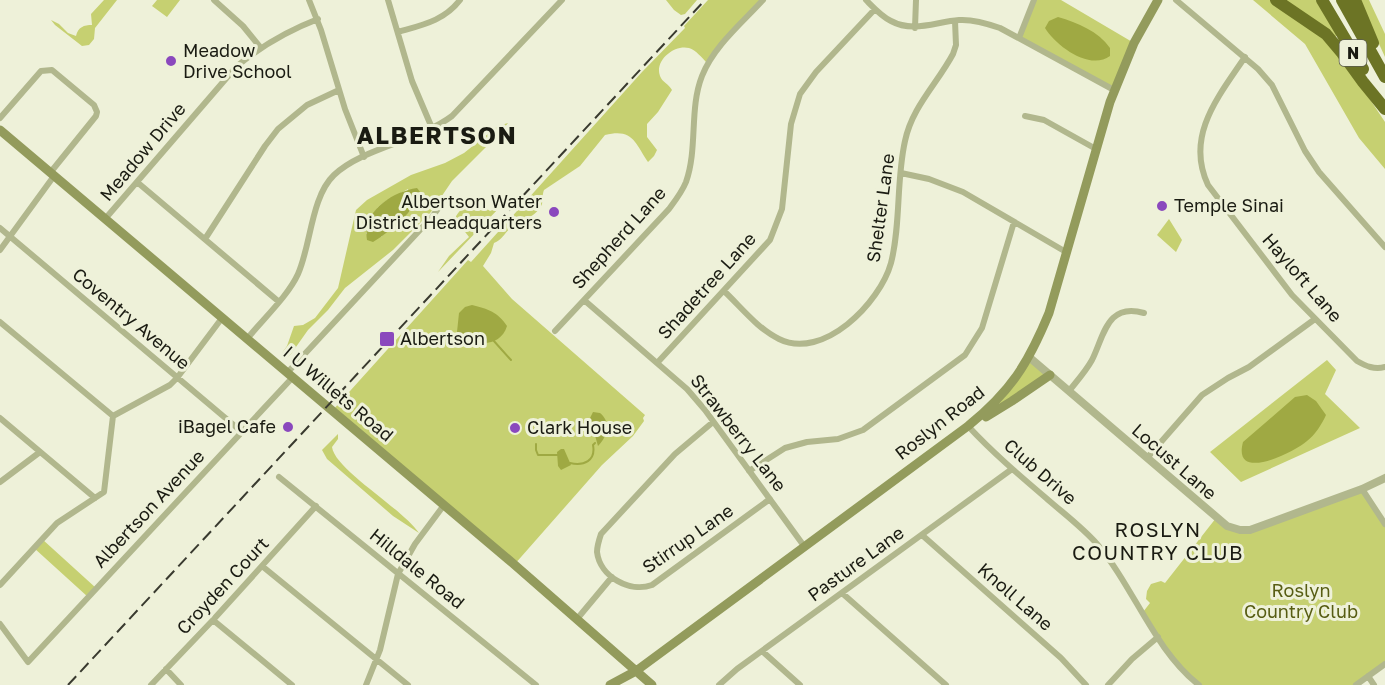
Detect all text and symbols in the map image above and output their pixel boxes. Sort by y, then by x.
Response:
place label: Meadow Drive School [183,39,292,82]
road number: N [1340,40,1366,66]
marker: Meadow Drive School [164,54,178,68]
street label: Meadow Drive [95,98,190,205]
district label: ALBERTSON [357,120,517,149]
street label: Shelter Lane [861,152,899,264]
street label: Shepherd Lane [567,182,670,293]
place label: Albertson Water District Headquarters [355,190,542,233]
place label: Temple Sinai [1174,194,1284,216]
marker: Temple Sinai [1155,199,1169,213]
marker: Albertson Water District Headquarters [547,205,561,219]
street label: Shadetree Lane [653,228,760,343]
street label: Hayloft Lane [1258,228,1347,326]
street label: Coventry Avenue [68,263,195,374]
place label: Albertson [400,327,485,349]
marker: Albertson [378,330,396,348]
street label: I U Willets Road [279,341,398,446]
street label: Strawberry Lane [686,369,791,495]
street label: Roslyn Road [890,380,989,464]
place label: iBagel Cafe [178,415,276,437]
place label: Clark House [527,416,632,438]
street label: Locust Lane [1128,419,1221,504]
marker: iBagel Cafe [281,420,295,434]
marker: Clark House [508,421,522,435]
street label: Club Drive [1000,434,1081,509]
street label: Albertson Avenue [88,445,208,572]
street label: Stirrup Lane [638,499,737,578]
district label: ROSLYN COUNTRY CLUB [1072,517,1244,564]
street label: Pasture Lane [803,521,908,605]
street label: Hilldale Road [366,523,470,613]
street label: Croyden Court [172,532,273,638]
street label: Knoll Lane [974,558,1058,635]
park label: Roslyn Country Club [1244,579,1358,622]

